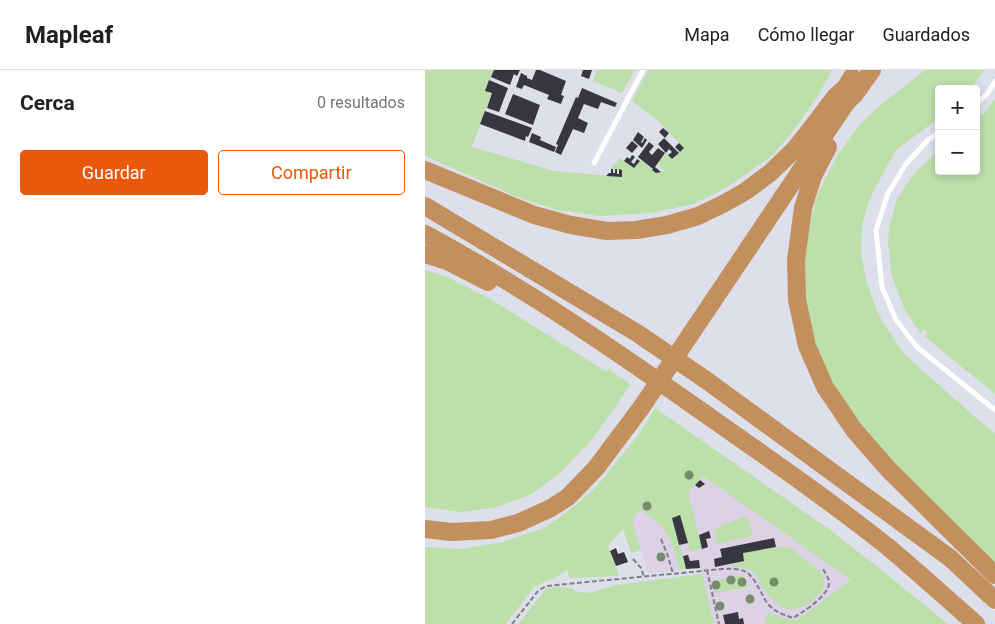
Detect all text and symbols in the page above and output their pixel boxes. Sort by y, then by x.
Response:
text: Mapleaf [25,21,113,49]
text: Mapa [684,24,730,45]
text: Cómo llegar [758,24,854,45]
text: Guardados [882,24,970,45]
map controls [935,85,980,175]
button: + [935,85,980,130]
text: Cerca [20,91,75,115]
text: 0 resultados [317,93,405,112]
button: − [935,130,980,175]
button: Guardar [20,150,208,195]
button: Compartir [218,150,405,195]

